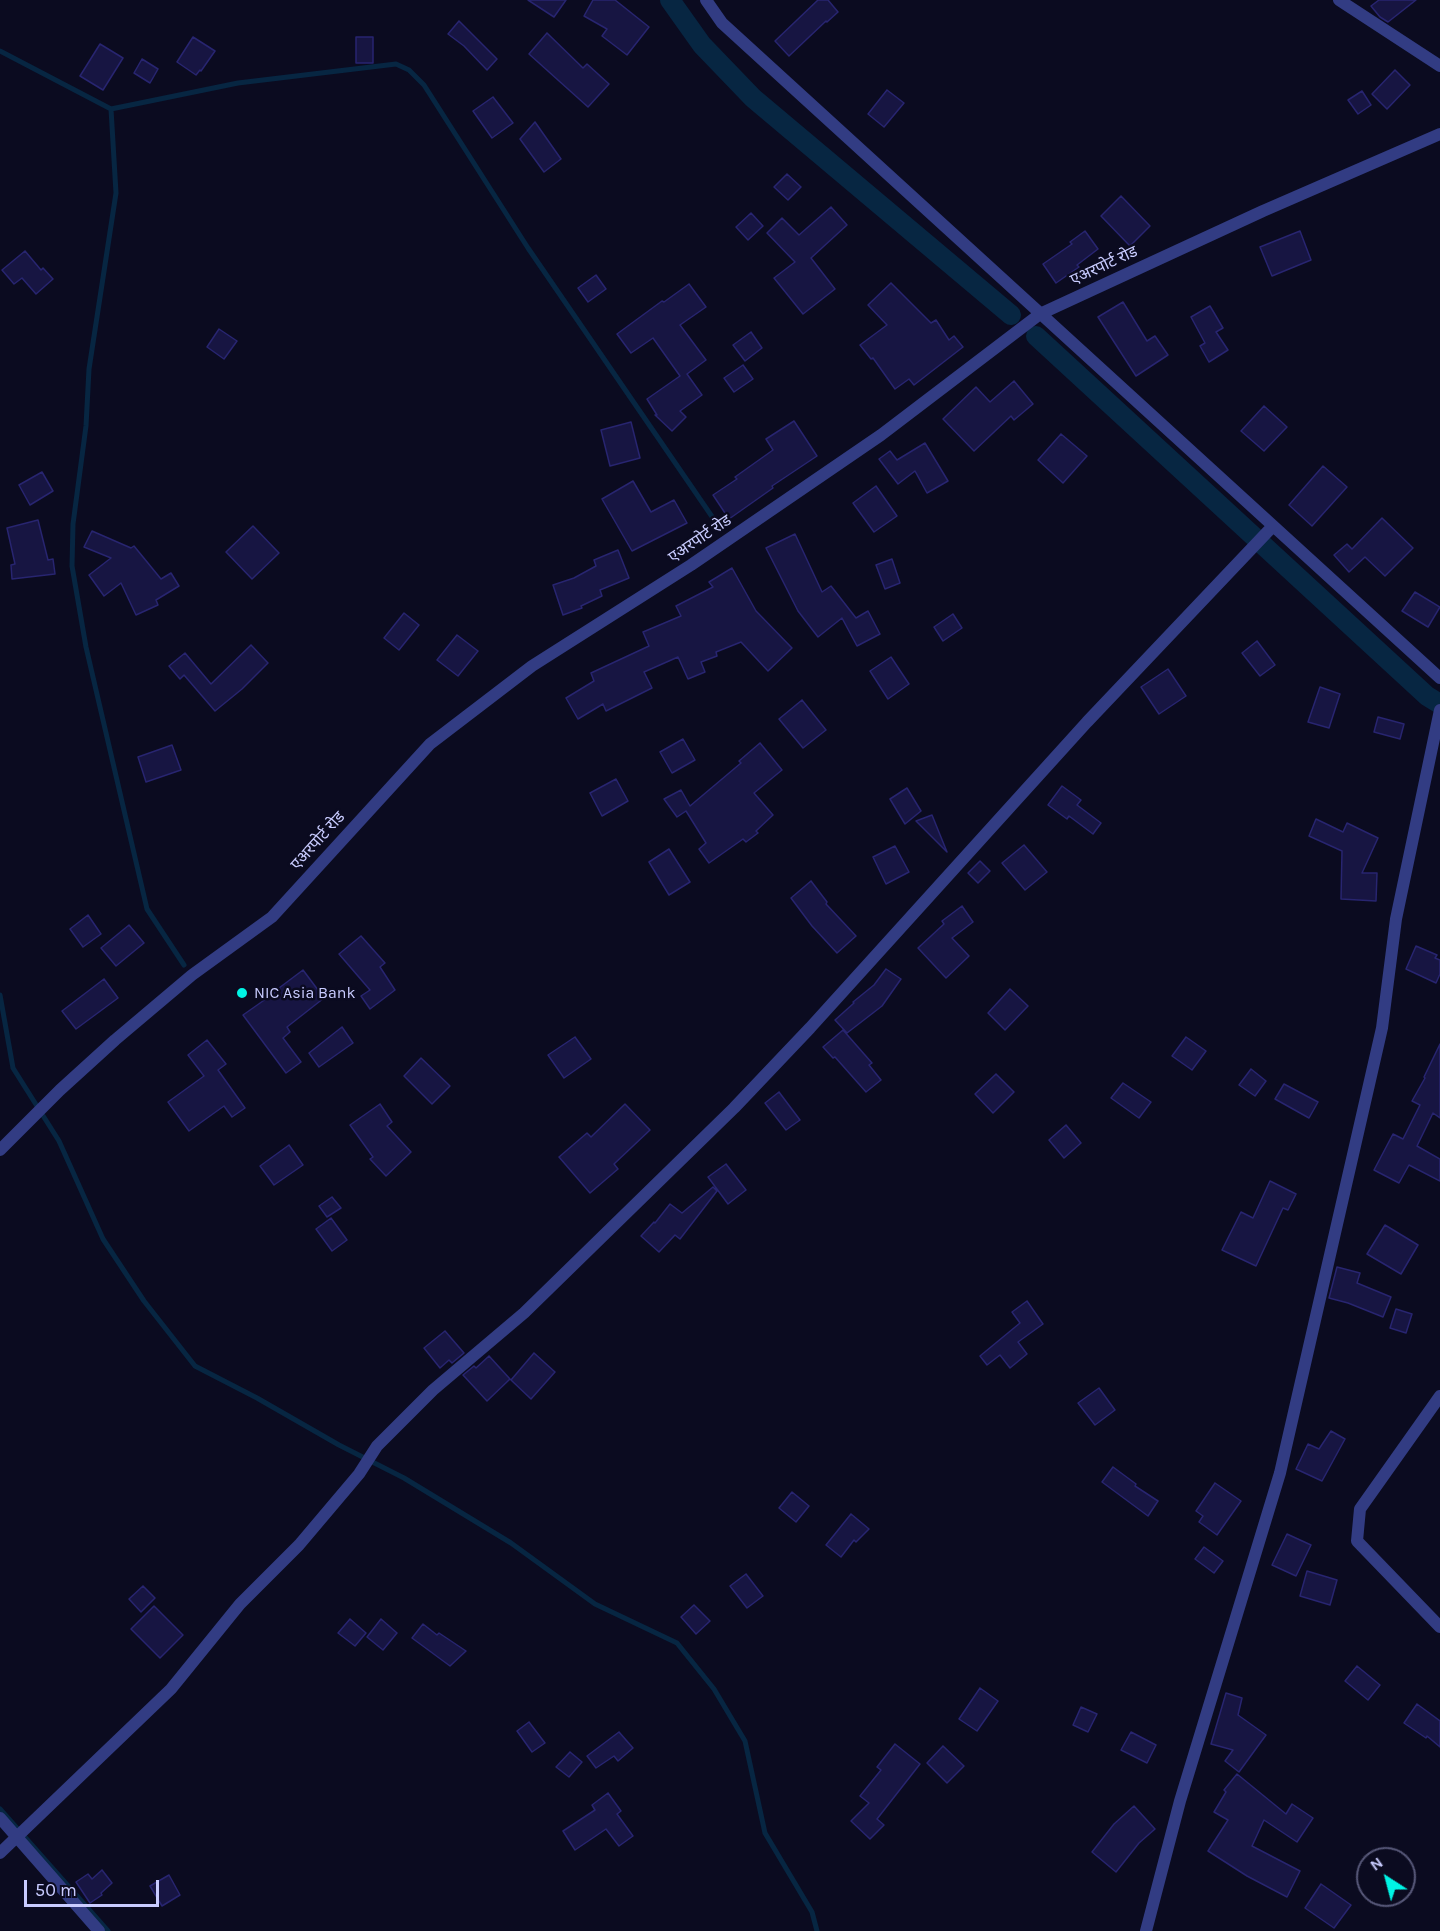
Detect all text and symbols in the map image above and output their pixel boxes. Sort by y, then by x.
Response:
street label: एअरपोर्ट रोड [1067,242,1141,290]
street label: एअरपोर्ट रोड [665,511,735,567]
street label: एअरपोर्ट रोड [287,808,349,874]
place label: NIC Asia Bank [254,983,355,1003]
marker: NIC Asia Bank [235,986,249,1000]
north arrow [1356,1847,1416,1907]
text: N [1366,1853,1387,1875]
scale bar [27,1868,162,1906]
text: 50 m [35,1879,77,1901]

